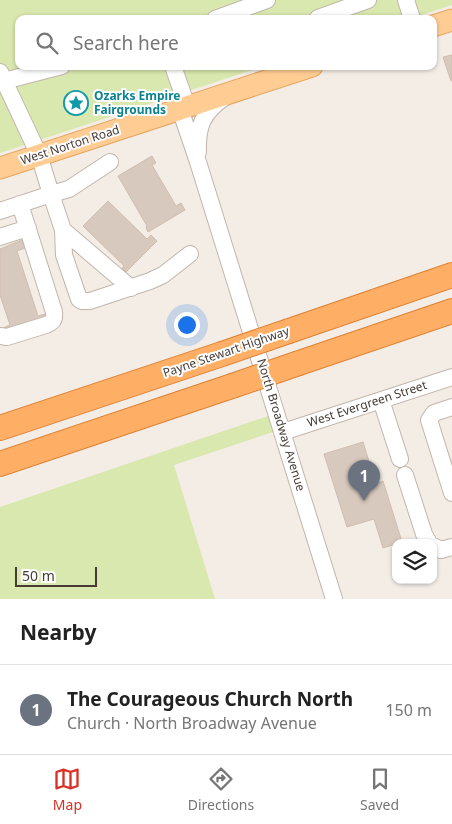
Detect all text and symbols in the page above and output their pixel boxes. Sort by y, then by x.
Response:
search box [15,15,437,70]
icon: search [33,29,61,57]
text: Search here [73,30,179,56]
place label: Ozarks Empire Fairgrounds [94,87,180,118]
place icon: Ozarks Empire Fairgrounds [63,90,89,116]
street label: West Norton Road [18,120,122,169]
your location [174,312,200,338]
street label: Payne Stewart Highway [160,322,292,381]
street label: North Broadway Avenue [253,357,310,493]
street label: West Evergreen Street [305,376,430,431]
pin: 1 [348,460,380,501]
map controls [392,539,437,584]
button: layers [392,539,437,584]
scale bar [15,564,98,587]
text: 50 m [22,566,55,585]
text: Nearby [20,618,96,646]
text: The Courageous Church North [67,686,353,712]
text: 1 [31,699,41,721]
text: 150 m [385,699,432,721]
text: Church · North Broadway Avenue [67,712,317,734]
tab: Map [53,765,82,814]
tab: Directions [188,765,254,814]
tab: Saved [360,765,399,814]

